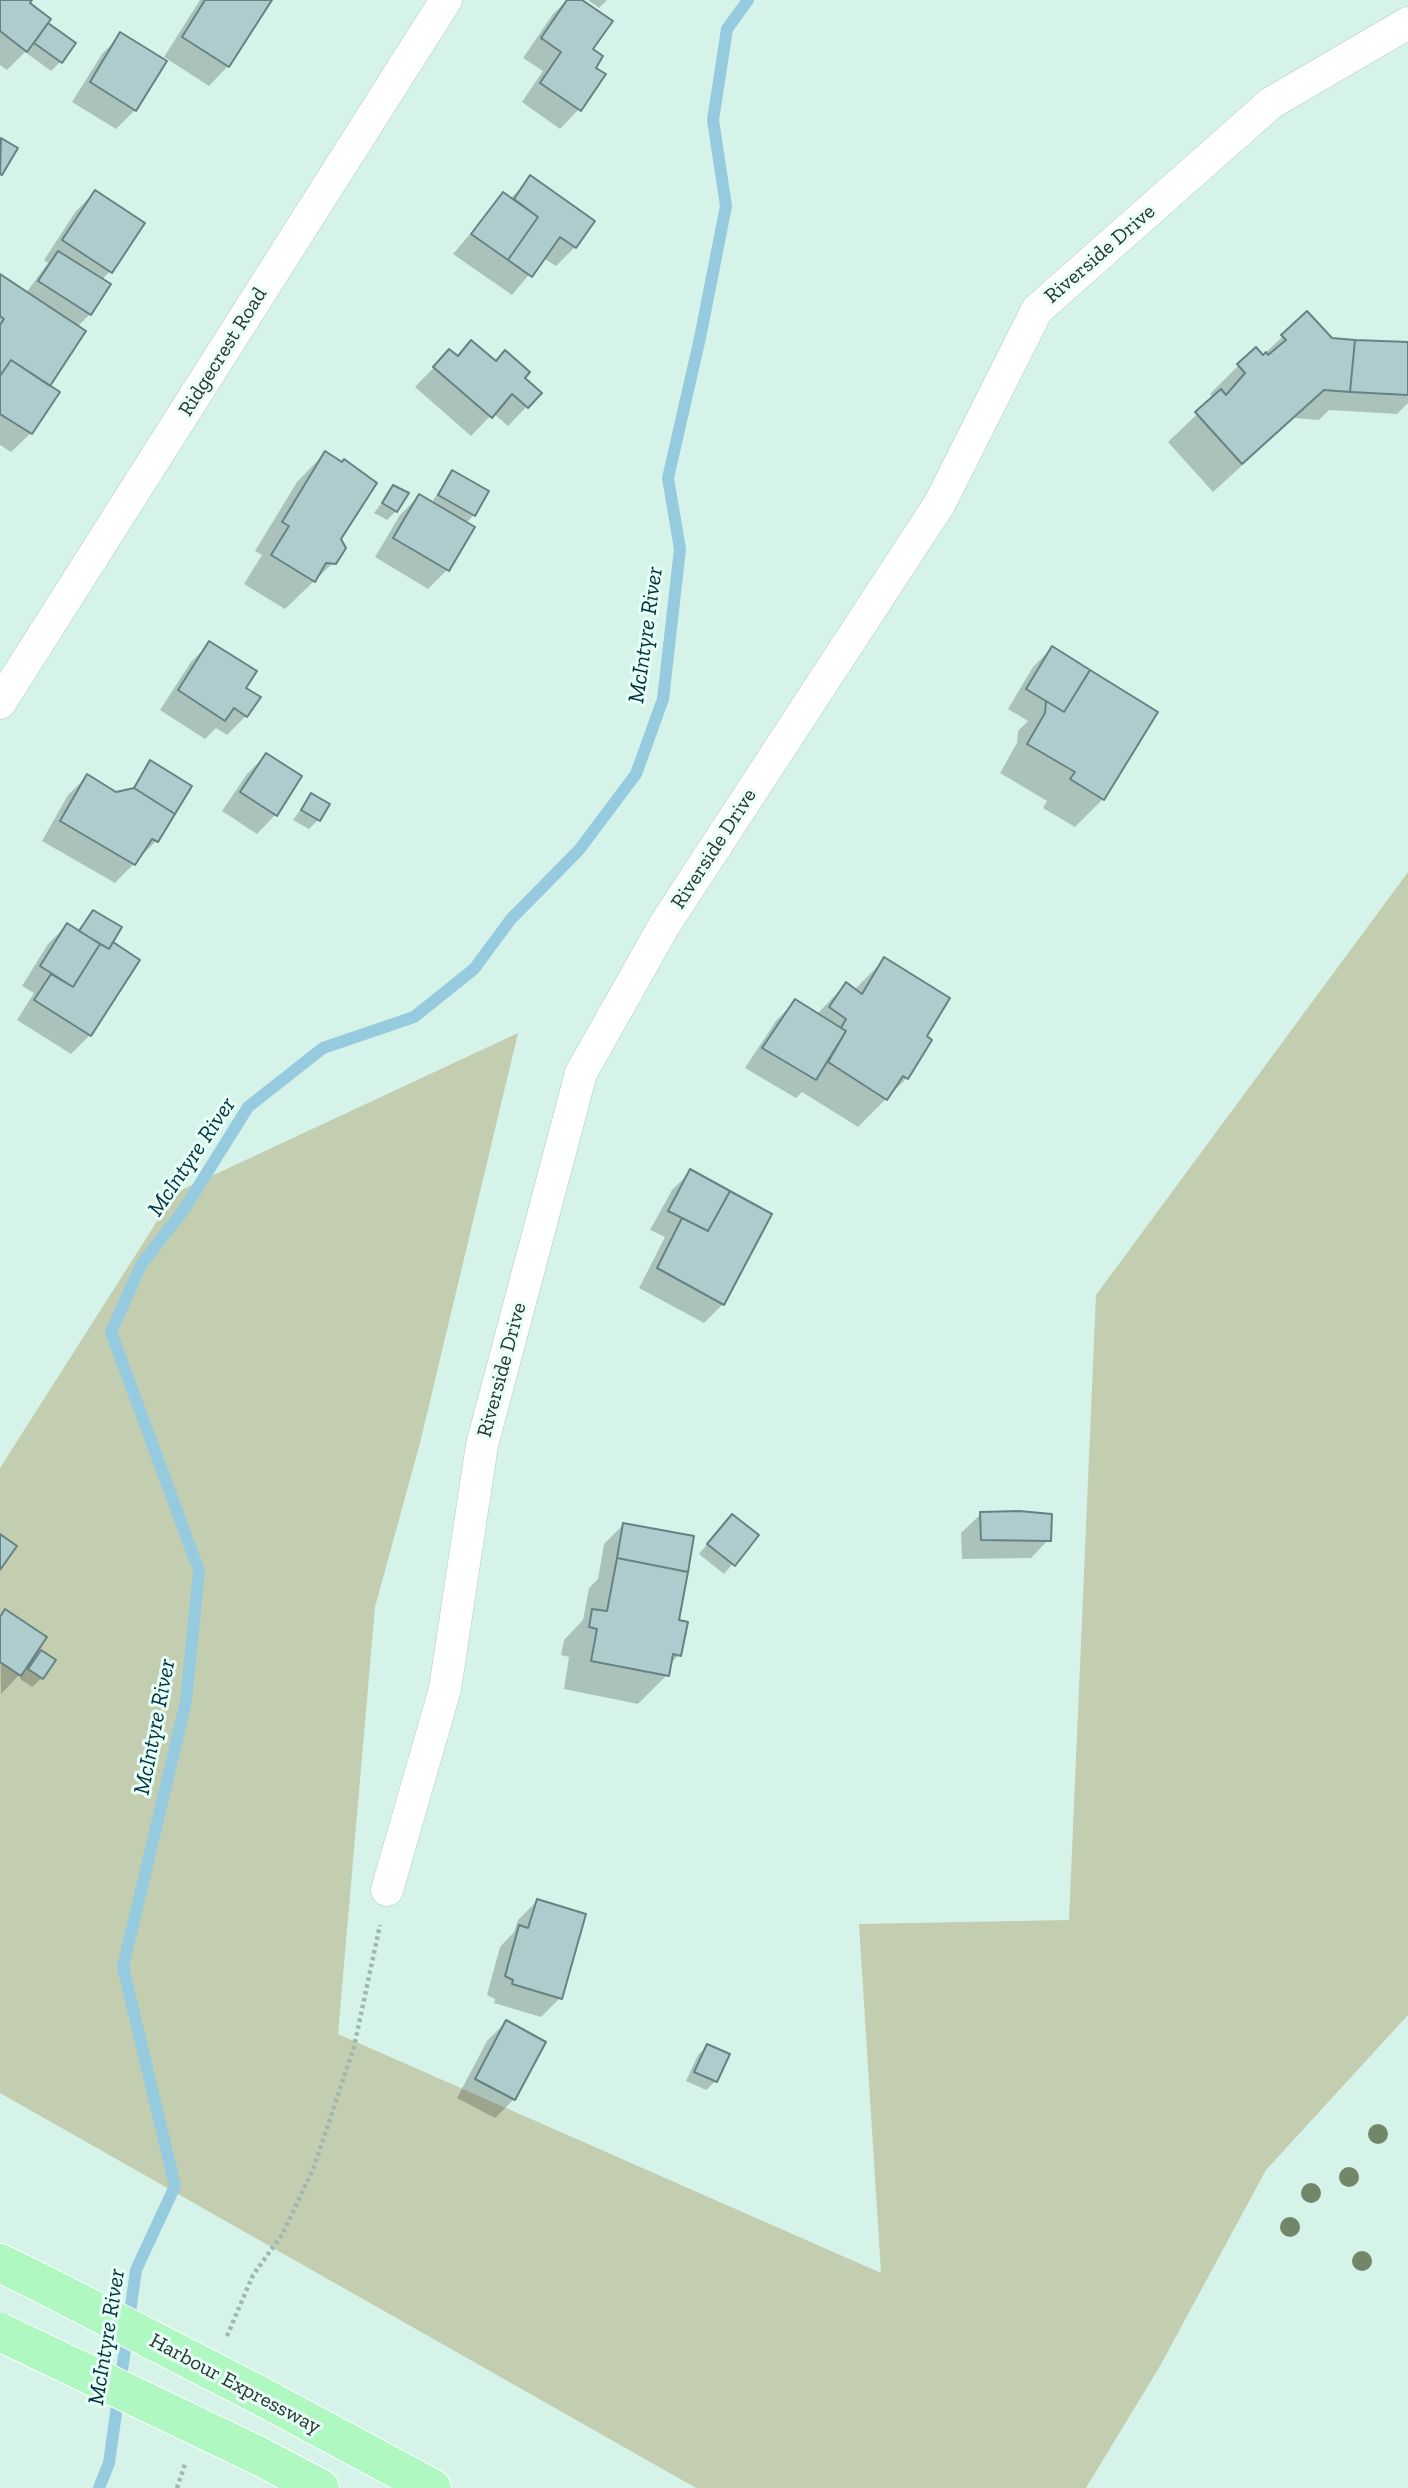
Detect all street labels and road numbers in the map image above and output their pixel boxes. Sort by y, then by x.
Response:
street label: Riverside Drive [1040,199,1160,309]
street label: Ridgecrest Road [173,283,273,421]
street label: Riverside Drive [666,784,762,914]
street label: Riverside Drive [472,1300,532,1440]
street label: Harbour Expressway [145,2328,325,2440]

